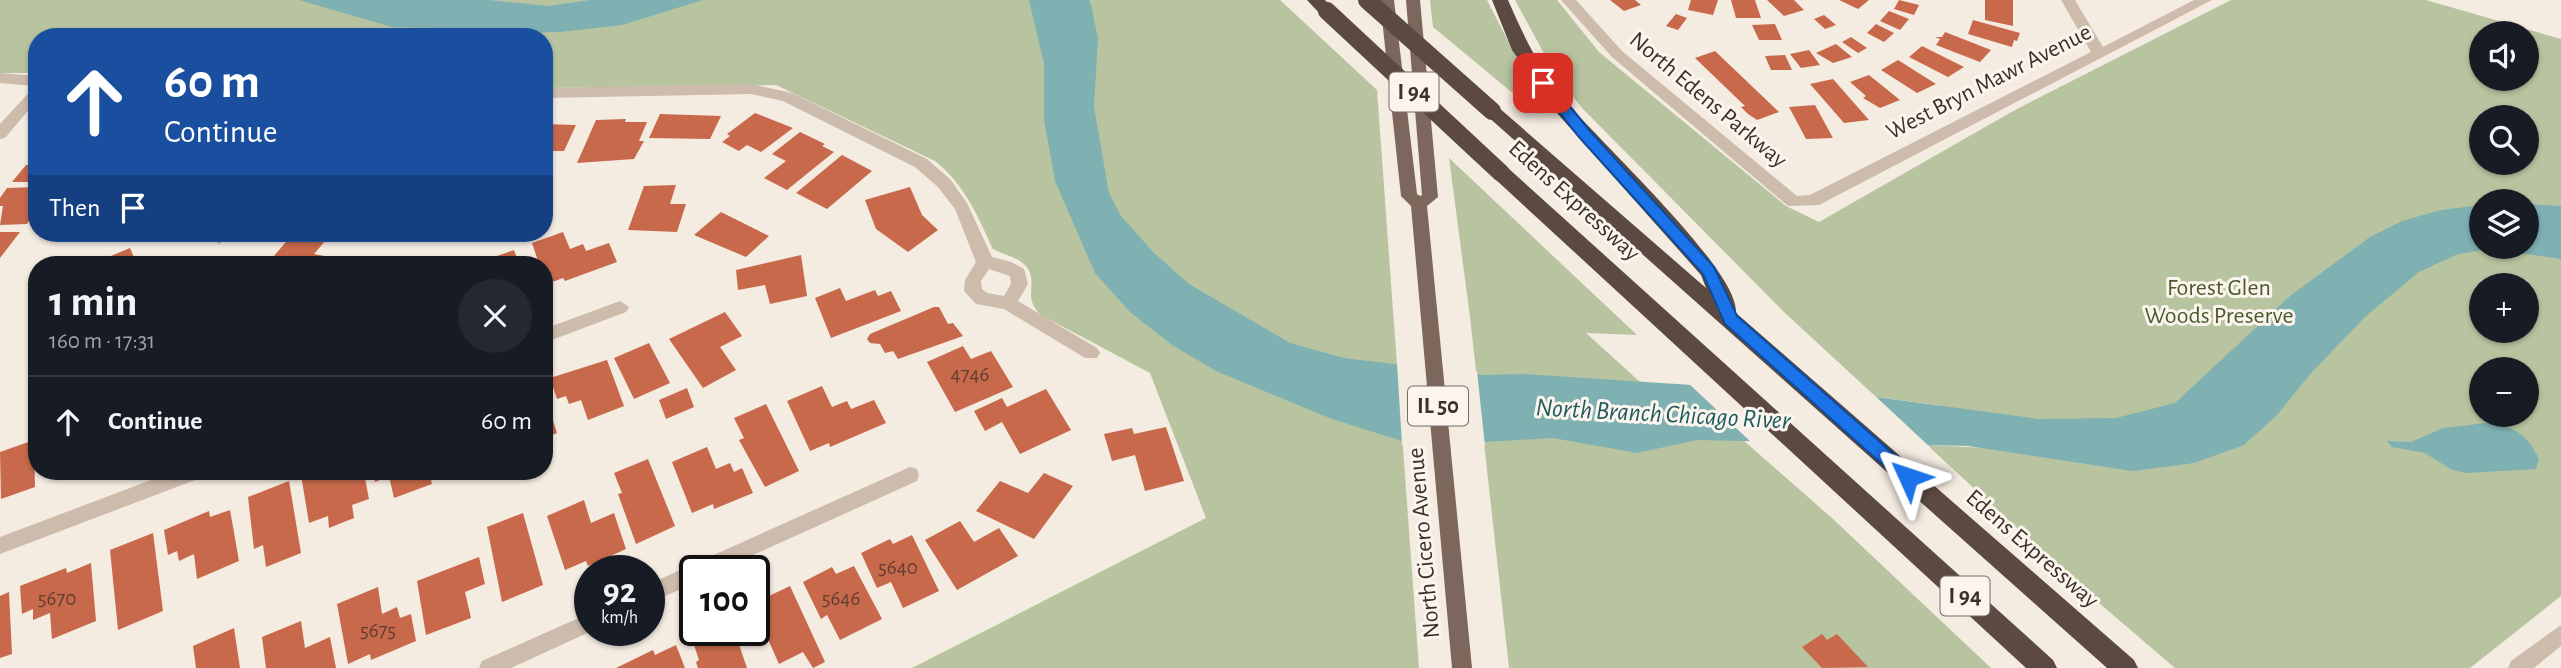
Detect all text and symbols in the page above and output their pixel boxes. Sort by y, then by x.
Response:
street label: West Bryn Mawr Avenue [1883,20,2095,144]
map controls [2469,21,2539,427]
button: sound [2469,21,2539,91]
street label: North Edens Parkway [1625,27,1791,173]
pin [1513,53,1573,113]
icon: ahead [49,56,140,147]
text: 60 m [164,58,260,107]
icon: arrive [1524,64,1562,102]
road number: I 94 [1390,72,1438,111]
button: search [2469,105,2539,175]
text: Continue [164,116,277,148]
street label: Edens Expressway [1504,136,1644,266]
icon: arrive [114,189,152,227]
button: layers [2469,189,2539,259]
text: Then [49,195,100,221]
button: + [2469,273,2539,343]
park label: Forest Glen Woods Preserve [2144,276,2294,328]
button: close [458,279,532,353]
text: 1 min [49,281,138,323]
text: 160 m · 17:31 [49,330,155,353]
button: − [2469,357,2539,427]
house number: 4746 [951,364,989,385]
road number: IL 50 [1408,386,1468,426]
water label: North Branch Chicago River [1535,394,1792,434]
icon: ahead [49,403,87,441]
text: Continue [108,408,203,434]
text: 60 m [481,408,532,434]
position arrow [1871,440,1945,514]
street label: North Cicero Avenue [1404,447,1444,639]
street label: Edens Expressway [1961,485,2103,613]
speed limit sign: 100 [679,555,770,646]
house number: 5640 [878,557,918,578]
text: 92 [603,574,636,609]
road number: I 94 [1940,576,1990,616]
house number: 5670 [38,588,76,609]
house number: 5646 [822,588,860,609]
text: km/h [601,609,638,627]
house number: 5675 [360,620,396,641]

